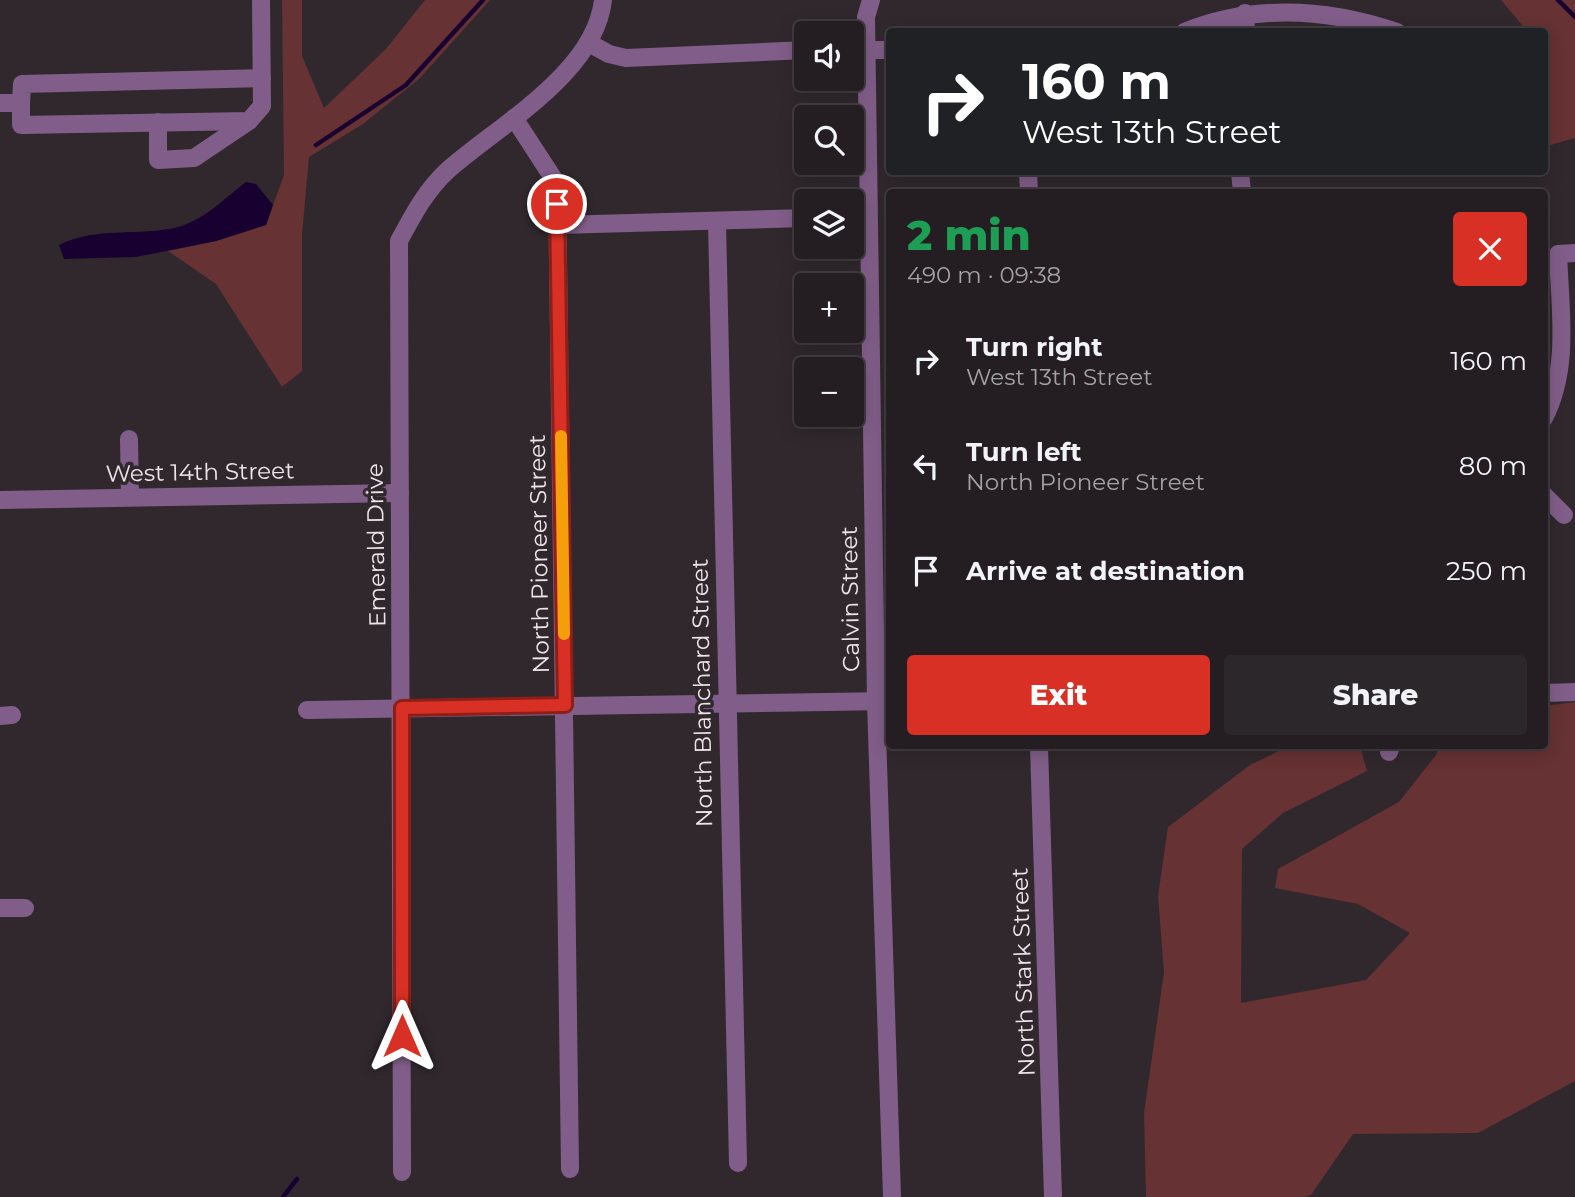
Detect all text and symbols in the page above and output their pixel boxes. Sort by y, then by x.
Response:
map controls [794,21,864,427]
button: sound [794,21,864,91]
text: 160 m [1022,52,1171,111]
icon: right [907,56,998,147]
button: search [794,105,864,175]
text: West 13th Street [1022,112,1281,151]
pin [527,174,587,234]
icon: arrive [538,185,576,223]
button: layers [794,189,864,259]
text: 2 min [907,209,1031,261]
button: close [1453,212,1527,286]
text: 490 m · 09:38 [907,261,1061,289]
button: + [794,273,864,343]
text: Turn right [966,331,1102,363]
icon: right [907,342,945,380]
text: 160 m [1450,345,1527,377]
button: − [794,357,864,427]
text: West 13th Street [966,363,1153,391]
street label: North Pioneer Street [523,434,555,674]
text: Turn left [966,436,1082,468]
icon: left [907,447,945,485]
text: 80 m [1459,450,1527,482]
street label: West 14th Street [105,456,295,488]
street label: Emerald Drive [361,463,391,627]
text: North Pioneer Street [966,468,1205,496]
street label: Calvin Street [835,526,865,672]
icon: arrive [907,552,945,590]
text: Arrive at destination [966,555,1245,587]
text: 250 m [1446,555,1527,587]
street label: North Blanchard Street [686,559,718,827]
button: Exit [907,655,1210,735]
button: Share [1224,655,1527,735]
street label: North Stark Street [1005,867,1041,1077]
position arrow [365,999,439,1073]

